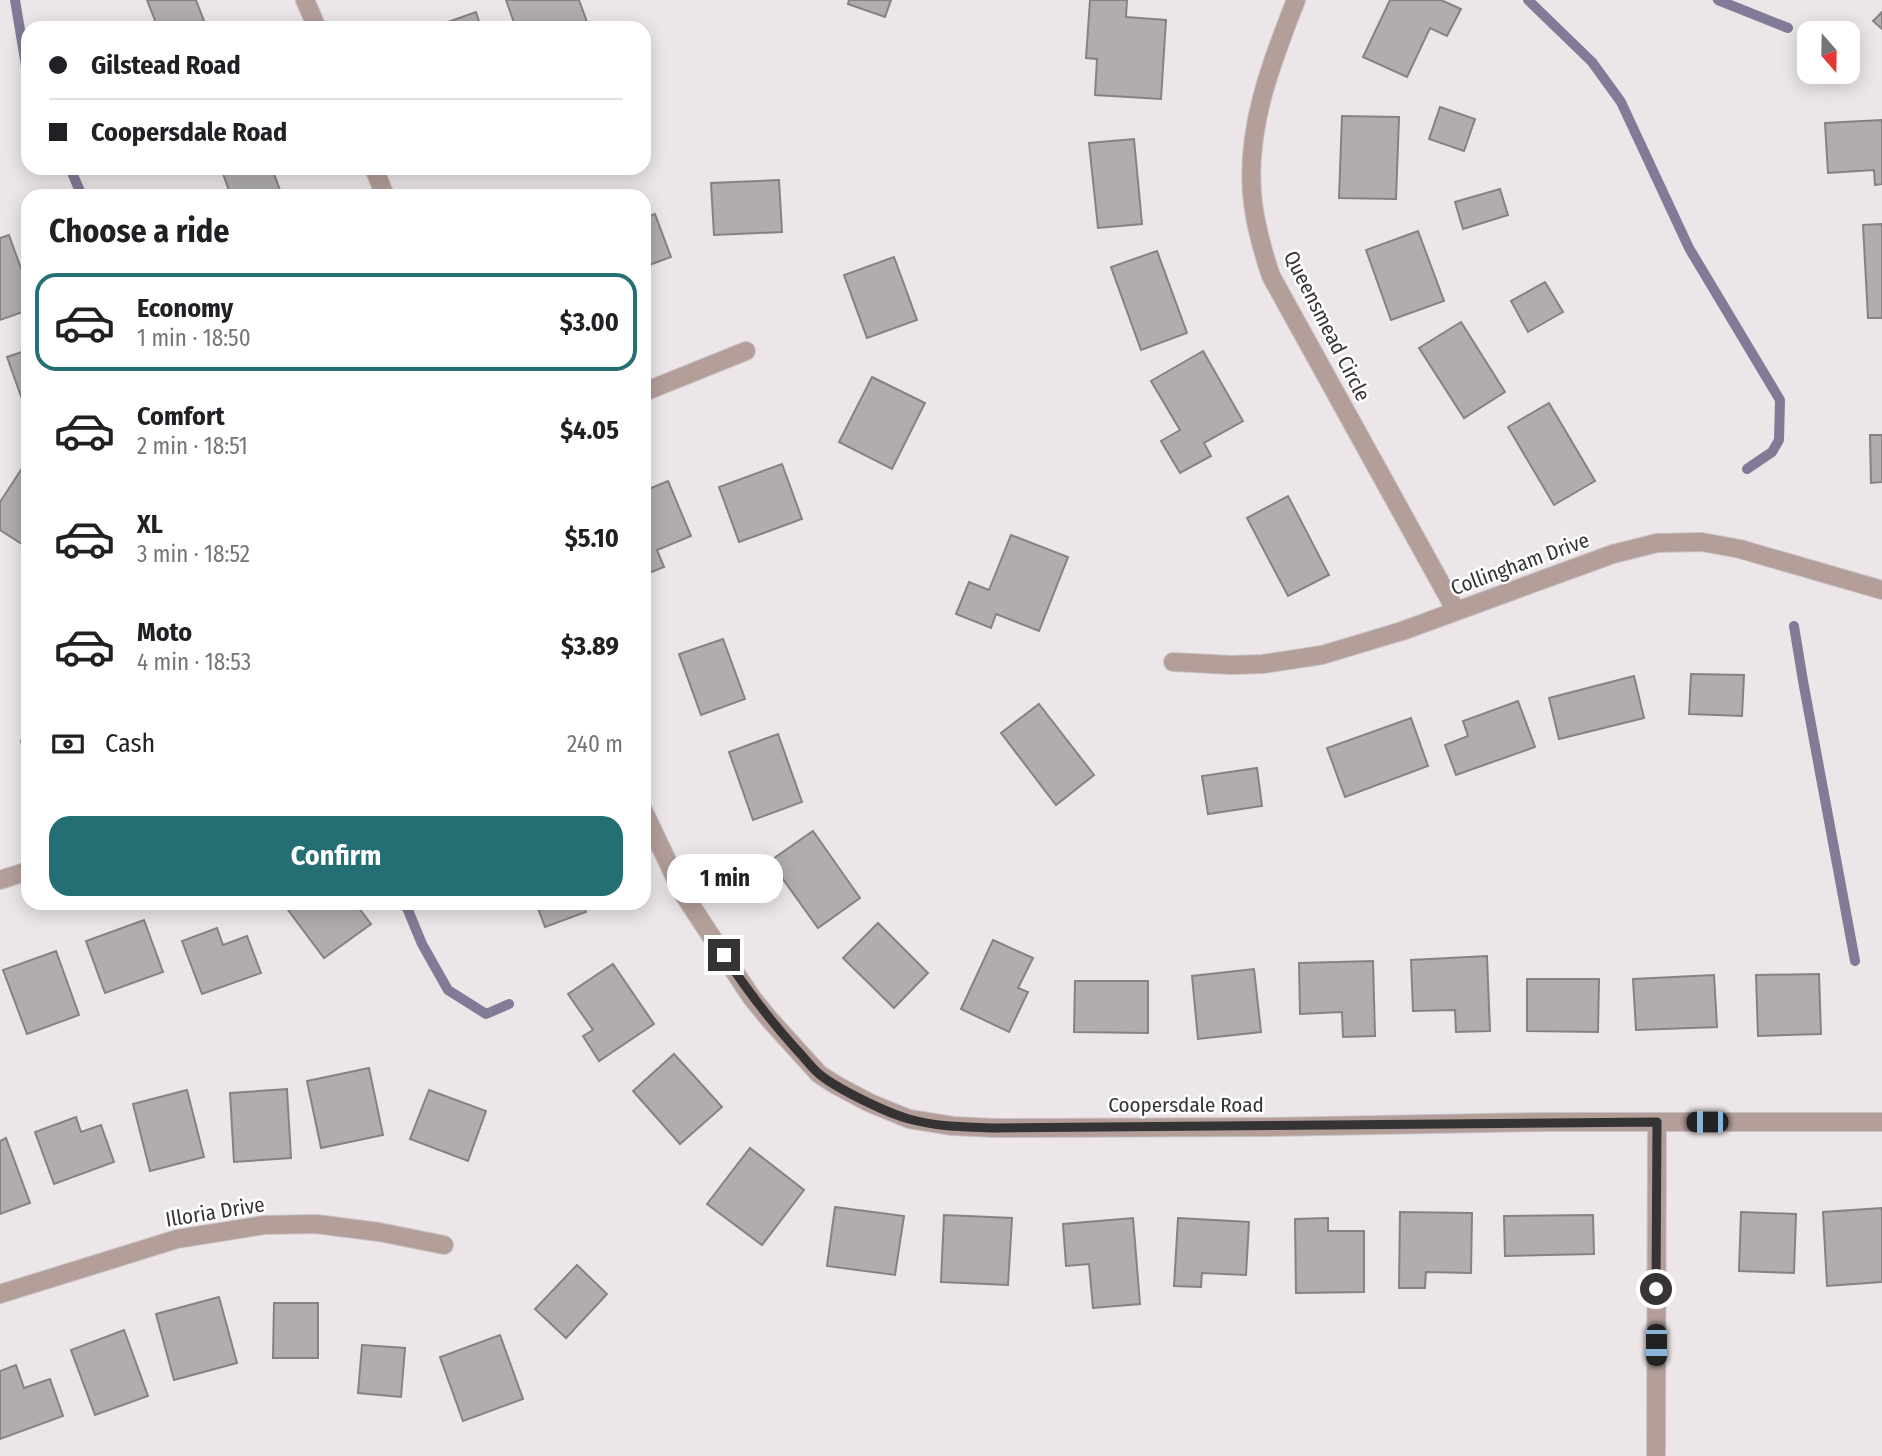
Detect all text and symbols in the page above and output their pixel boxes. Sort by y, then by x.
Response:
north arrow [1797,21,1860,84]
map controls [1797,21,1860,84]
text: Gilstead Road [91,50,241,81]
text: Coopersdale Road [91,117,287,148]
text: Choose a ride [49,212,230,250]
street label: Queensmead Circle [1278,246,1376,406]
icon: car [53,291,116,354]
text: Economy [137,293,233,324]
text: $3.00 [560,307,619,338]
text: 1 min · 18:50 [137,324,251,352]
icon: car [53,399,116,462]
text: Comfort [137,401,225,432]
text: $4.05 [560,415,619,446]
text: 2 min · 18:51 [137,432,248,460]
icon: car [53,507,116,570]
text: XL [137,509,163,540]
text: $5.10 [565,523,619,554]
street label: Collingham Drive [1447,527,1593,601]
text: 3 min · 18:52 [137,540,250,568]
icon: car [53,615,116,678]
text: Moto [137,617,192,648]
text: $3.89 [561,631,619,662]
text: 4 min · 18:53 [137,648,251,676]
icon: cash [49,725,87,763]
text: Cash [105,728,155,759]
text: 240 m [567,730,623,758]
button: Confirm [49,816,623,896]
callout: 1 min [666,853,782,902]
text: 1 min [700,864,750,892]
route end [708,939,740,971]
street label: Coopersdale Road [1108,1092,1264,1118]
car [1687,1112,1729,1133]
street label: Illoria Drive [164,1191,266,1233]
route start [1640,1273,1672,1305]
car [1646,1324,1667,1366]

